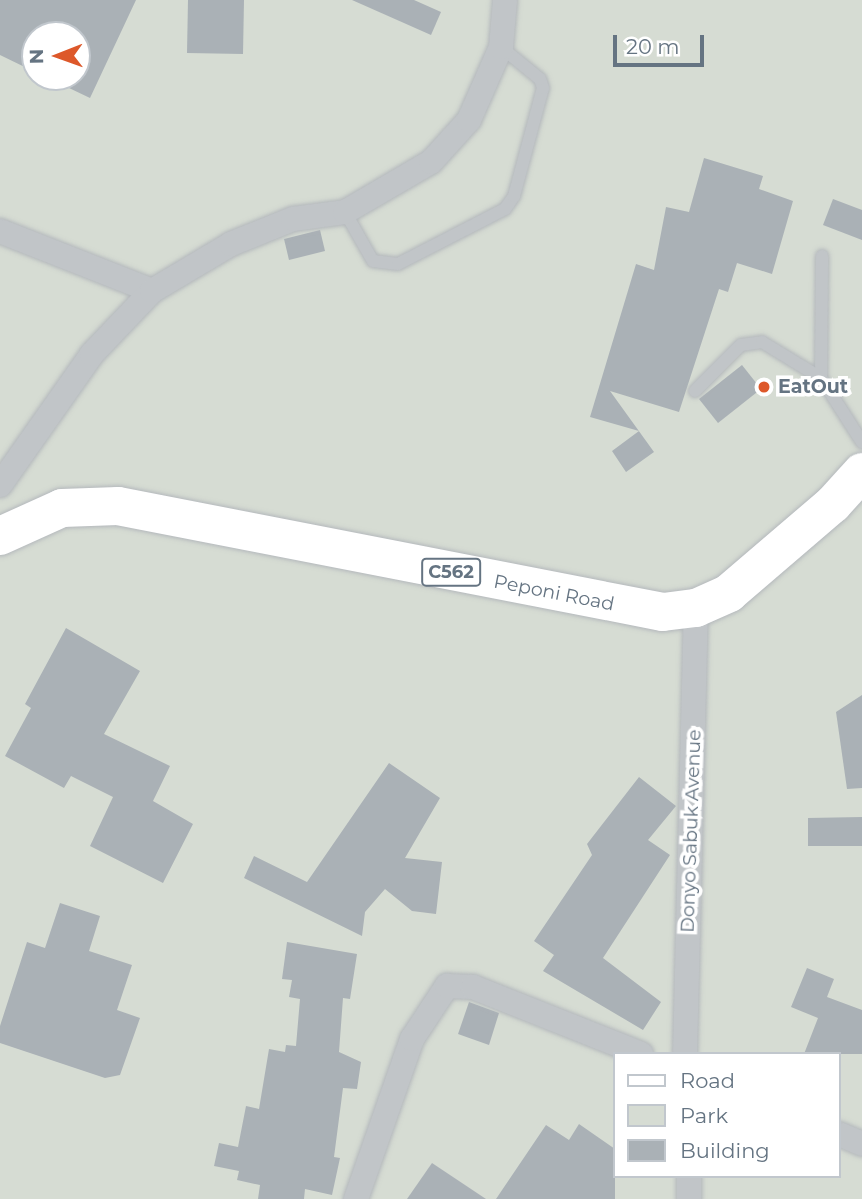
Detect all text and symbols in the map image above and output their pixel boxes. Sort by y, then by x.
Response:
north arrow [21,21,91,91]
scale bar [617,21,708,65]
text: 20 m [626,34,680,59]
text: N [25,48,48,64]
place label: EatOut [778,376,848,398]
marker: EatOut [756,379,772,395]
road number: C562 [420,558,482,586]
street label: Peponi Road [492,570,616,616]
street label: Donyo Sabuk Avenue [676,729,706,933]
legend [614,1052,841,1178]
text: Road [680,1068,735,1093]
text: Park [680,1103,728,1128]
text: Building [680,1138,770,1163]

